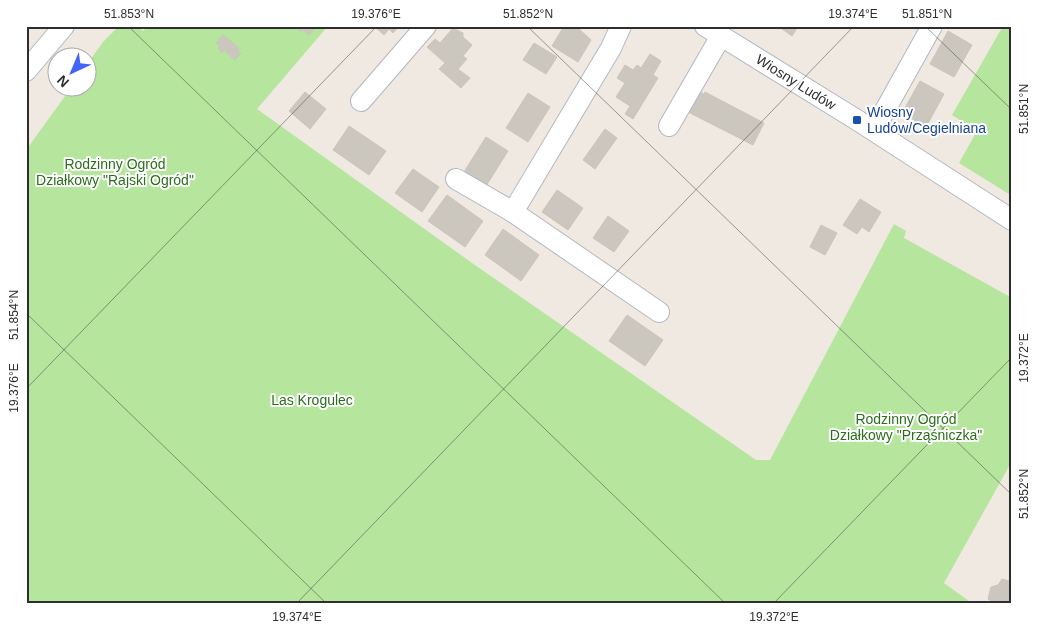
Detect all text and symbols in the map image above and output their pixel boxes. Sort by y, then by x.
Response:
text: 51.853°N [104,7,154,21]
text: 19.376°E [351,7,401,21]
text: 51.852°N [503,7,553,21]
text: 19.374°E [828,7,878,21]
text: 51.851°N [902,7,952,21]
north arrow [48,48,98,98]
street label: Wiosny Ludów [753,51,840,113]
text: N [54,72,72,91]
text: 51.851°N [1017,84,1031,134]
place label: Wiosny Ludów/Cegielniana [867,104,986,136]
marker: Wiosny Ludów/Cegielniana [851,114,863,126]
park label: Rodzinny Ogród Działkowy "Rajski Ogród" [36,156,194,188]
text: 51.854°N [7,290,21,340]
text: 19.372°E [1017,333,1031,383]
text: 19.376°E [7,363,21,413]
park label: Las Krogulec [271,392,353,408]
park label: Rodzinny Ogród Działkowy "Prząśniczka" [830,411,982,443]
text: 51.852°N [1017,469,1031,519]
text: 19.374°E [272,610,322,624]
text: 19.372°E [749,610,799,624]

